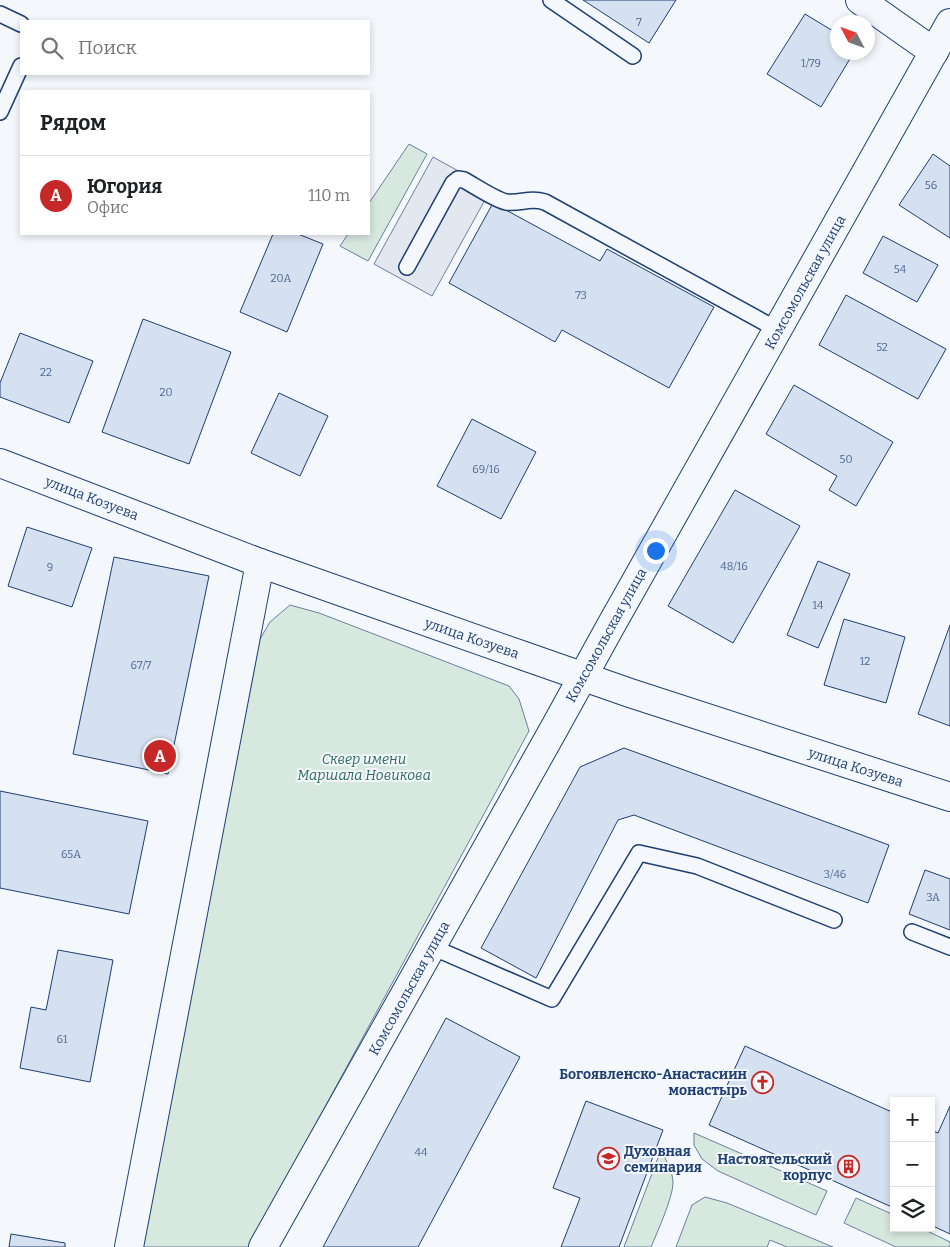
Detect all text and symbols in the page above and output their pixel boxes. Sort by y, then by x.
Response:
north arrow [830,15,875,60]
house number: 7 [636,16,642,29]
search box [20,20,370,75]
icon: search [38,34,66,62]
text: Поиск [78,36,137,59]
house number: 1/79 [801,57,821,70]
text: Рядом [40,110,106,136]
text: Югория [87,175,162,198]
house number: 56 [925,179,937,192]
text: A [50,186,62,205]
text: 110 m [308,186,350,205]
text: Офис [87,198,129,217]
street label: Комсомольская улица [761,212,850,352]
house number: 54 [894,263,907,276]
house number: 20А [271,272,292,285]
house number: 73 [575,289,587,302]
house number: 52 [876,341,888,354]
house number: 22 [40,366,52,379]
house number: 20 [159,386,173,399]
house number: 50 [840,453,852,466]
house number: 69/16 [472,463,500,476]
street label: улица Козуева [42,473,141,524]
your location [643,538,669,564]
house number: 48/16 [720,560,748,573]
house number: 9 [47,561,53,574]
street label: Комсомольская улица [562,565,651,705]
house number: 14 [813,599,824,612]
street label: улица Козуева [422,614,521,663]
house number: 12 [860,655,870,668]
house number: 67/7 [131,659,152,672]
pin: A [144,737,176,775]
street label: улица Козуева [805,744,906,791]
park label: Сквер имени Маршала Новикова [297,751,431,784]
house number: 65А [61,848,81,861]
house number: 3/46 [824,868,846,881]
house number: 3А [926,891,940,904]
street label: Комсомольская улица [365,918,454,1058]
house number: 61 [57,1033,68,1046]
place label: Богоявленско-Анастасиин монастырь [559,1066,747,1099]
church icon: Богоявленско-Анастасиин монастырь [751,1070,775,1094]
map controls [890,1097,935,1232]
button: + [890,1097,935,1142]
button: − [890,1142,935,1187]
place label: Духовная семинария [624,1143,702,1176]
house number: 44 [415,1146,428,1159]
school or university icon: Духовная семинария [596,1147,620,1171]
place label: Настоятельский корпус [717,1151,833,1184]
building icon: Настоятельский корпус [836,1155,860,1179]
button: layers [890,1187,935,1232]

